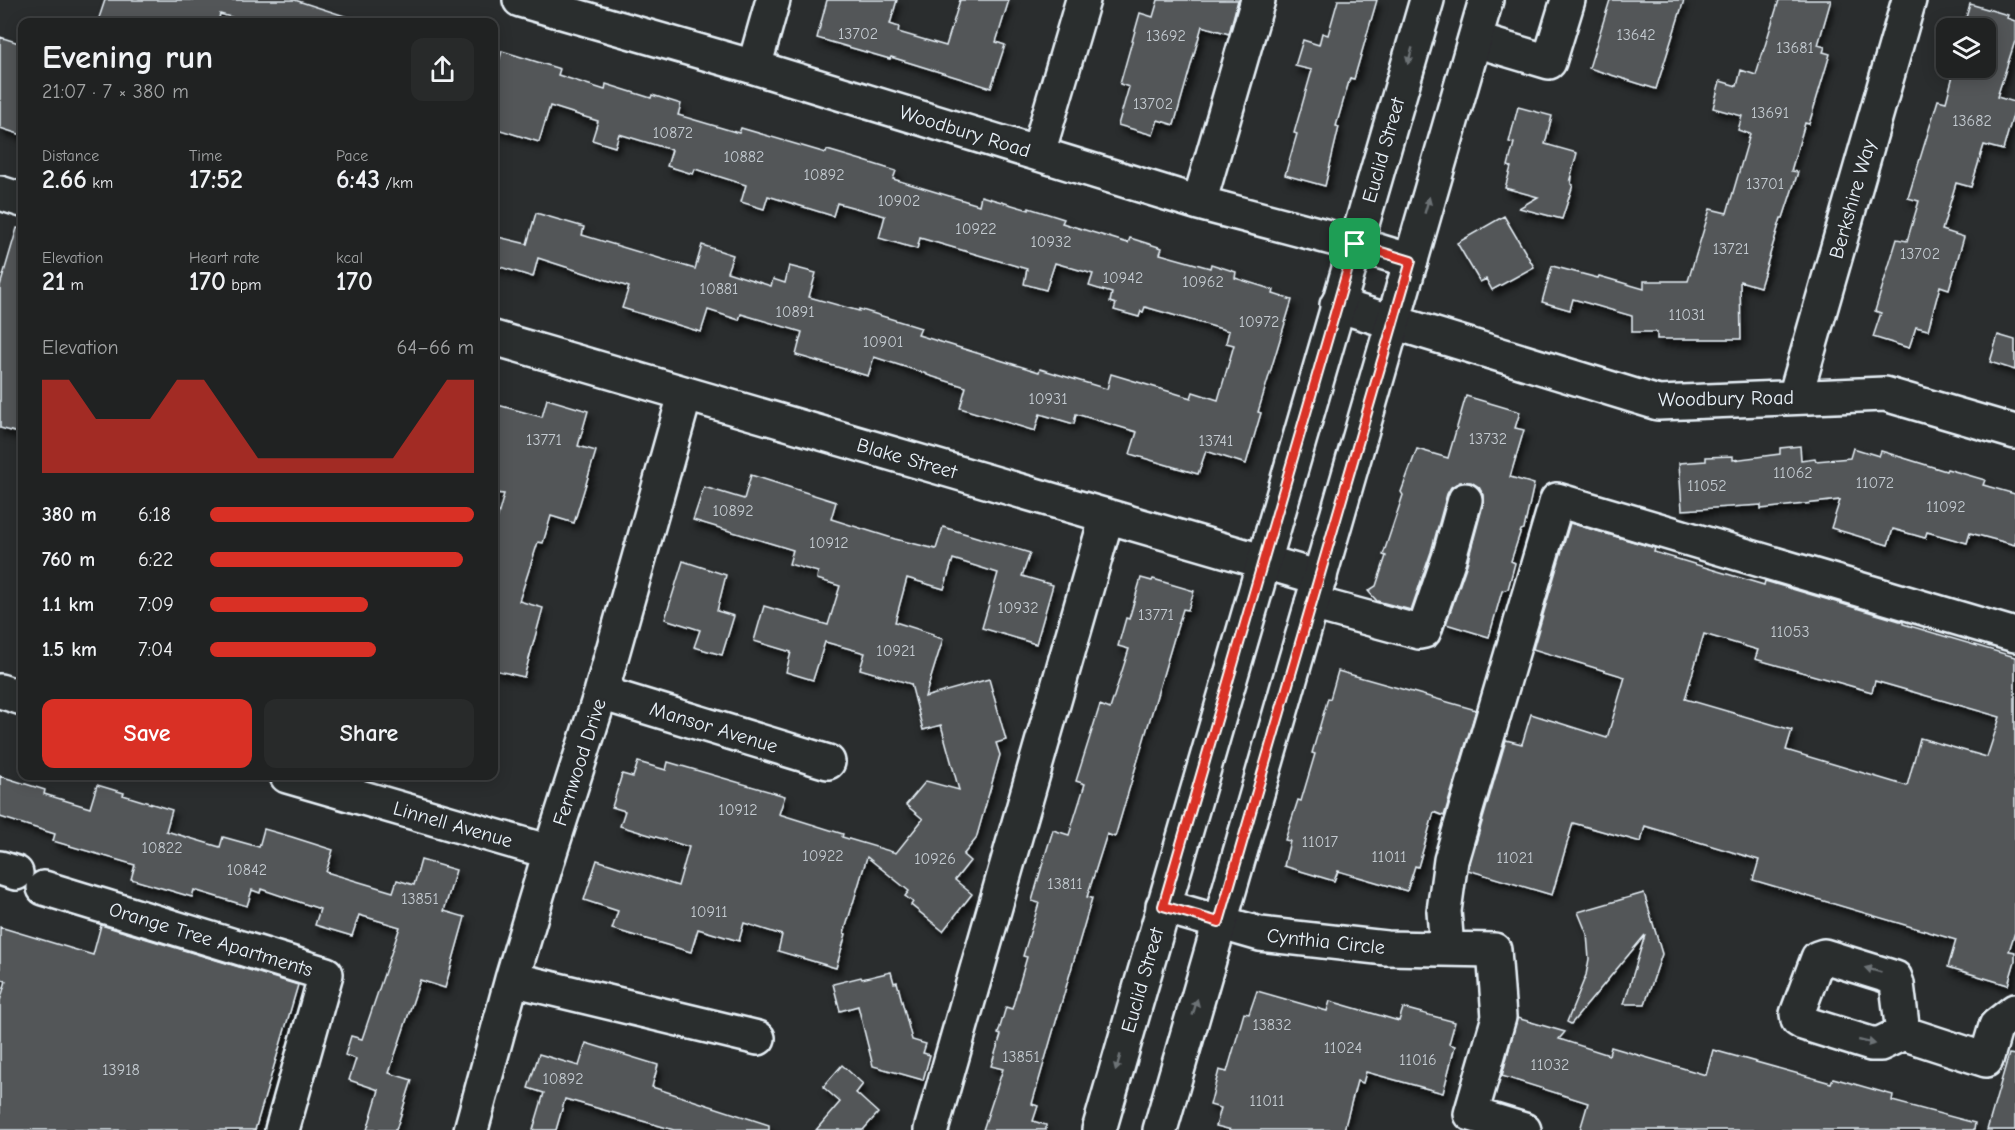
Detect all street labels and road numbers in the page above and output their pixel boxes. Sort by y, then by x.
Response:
street label: Euclid Street [1358,94,1410,205]
street label: Woodbury Road [896,101,1033,162]
street label: Berkshire Way [1824,137,1881,261]
street label: Woodbury Road [1658,386,1794,411]
street label: Blake Street [854,433,961,484]
street label: Fernwood Drive [548,696,611,829]
street label: Mansor Avenue [647,697,781,758]
street label: Linnell Avenue [391,796,515,852]
street label: Orange Tree Apartments [106,898,315,981]
street label: Euclid Street [1117,924,1169,1035]
street label: Cynthia Circle [1266,924,1386,959]

